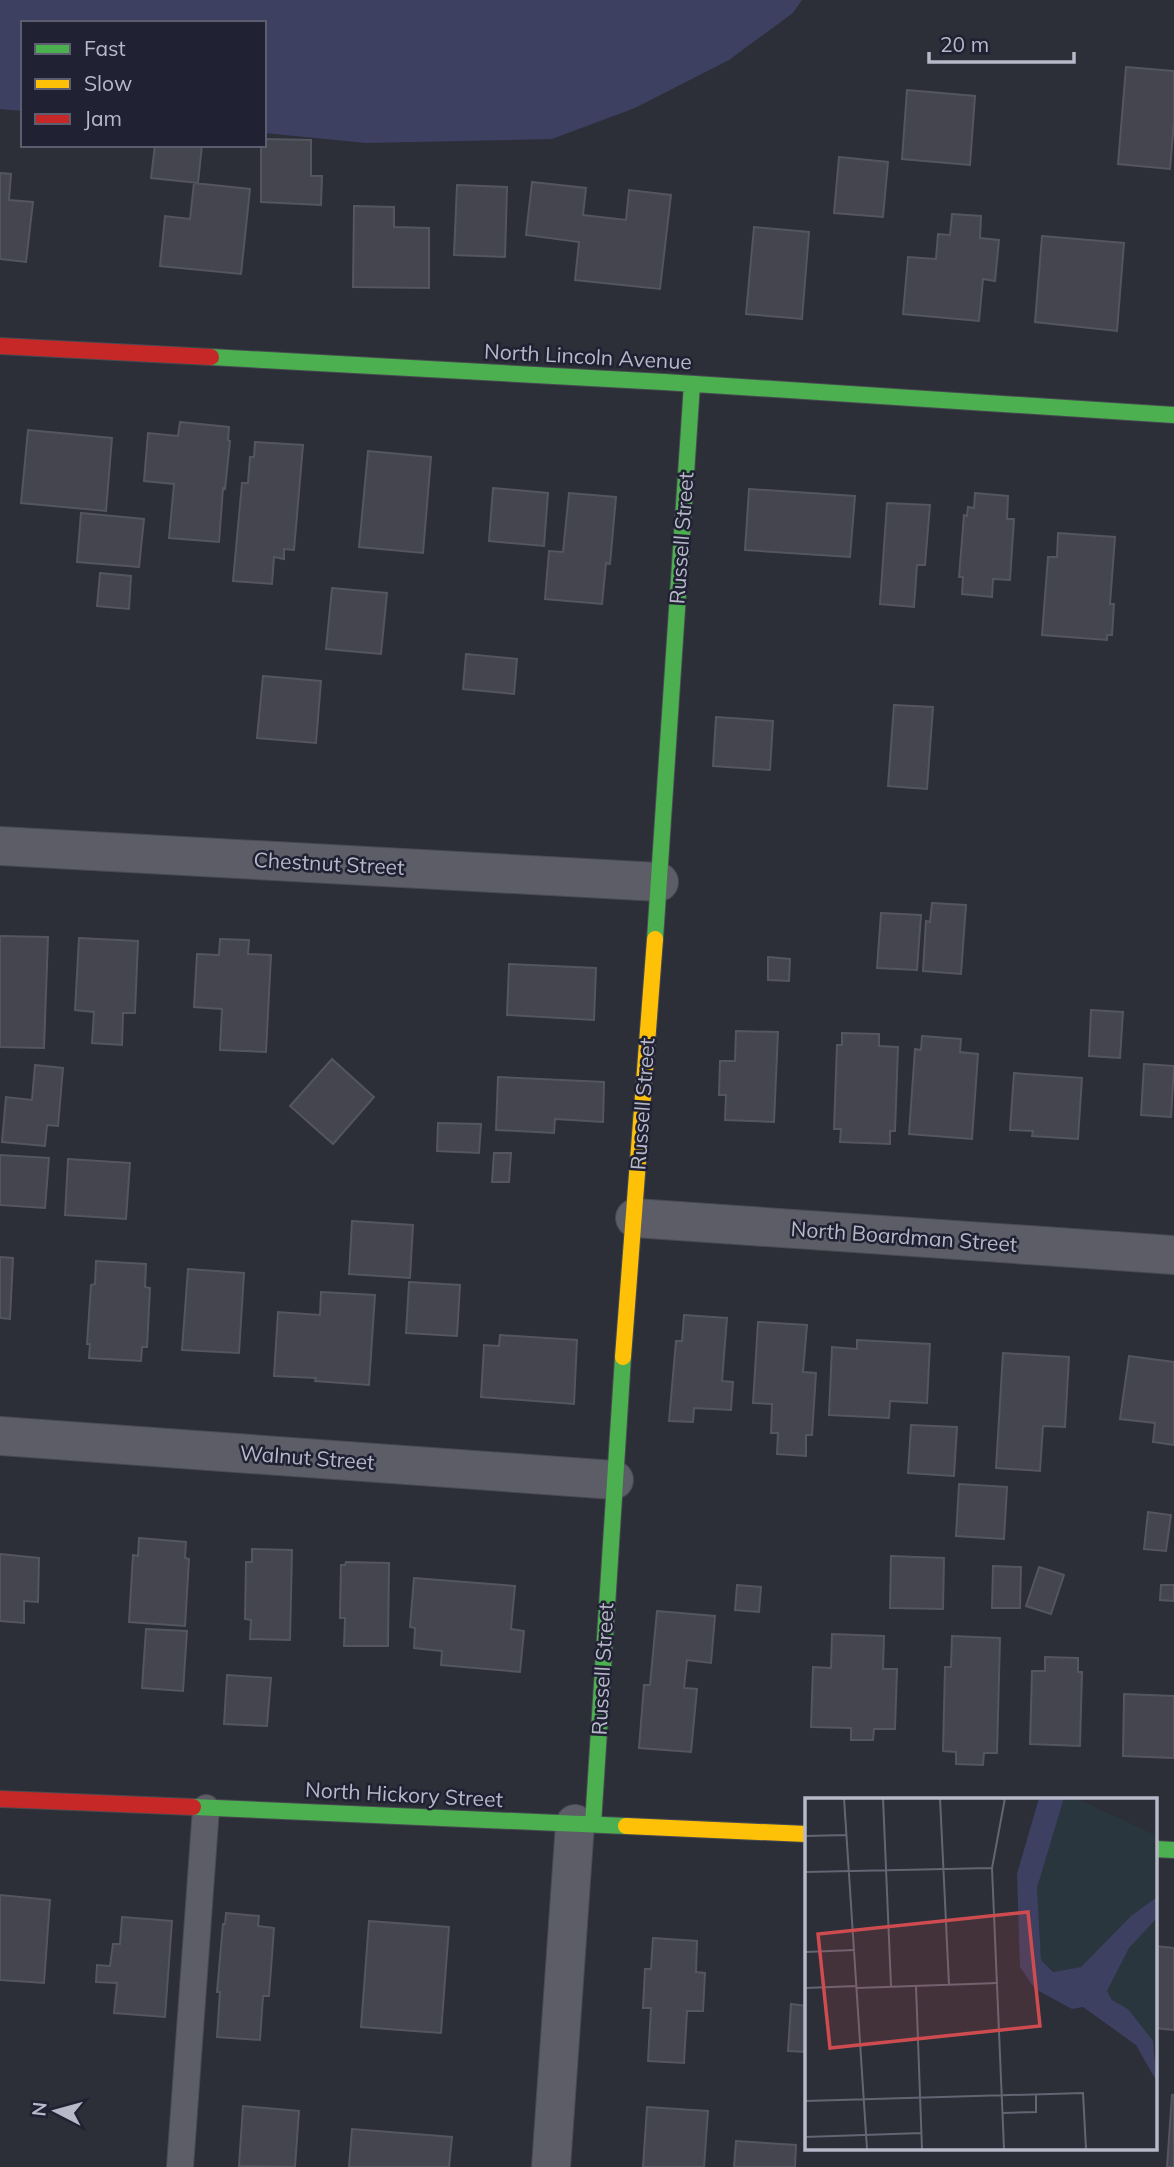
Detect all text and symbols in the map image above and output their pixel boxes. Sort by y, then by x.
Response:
legend [21,21,266,147]
scale bar [929,21,1074,65]
text: 20 m [940,31,989,57]
text: Fast [84,35,126,61]
text: Slow [84,70,132,96]
text: Jam [84,105,122,131]
street label: North Lincoln Avenue [484,338,693,374]
street label: Russell Street [663,471,699,605]
street label: Chestnut Street [253,846,405,880]
street label: Russell Street [624,1037,660,1171]
street label: North Boardman Street [790,1215,1018,1257]
street label: Walnut Street [239,1439,375,1475]
street label: Russell Street [586,1602,618,1736]
street label: North Hickory Street [305,1776,504,1812]
inset map [805,1798,1156,2150]
north arrow [21,2076,91,2146]
text: N [26,2101,52,2118]

